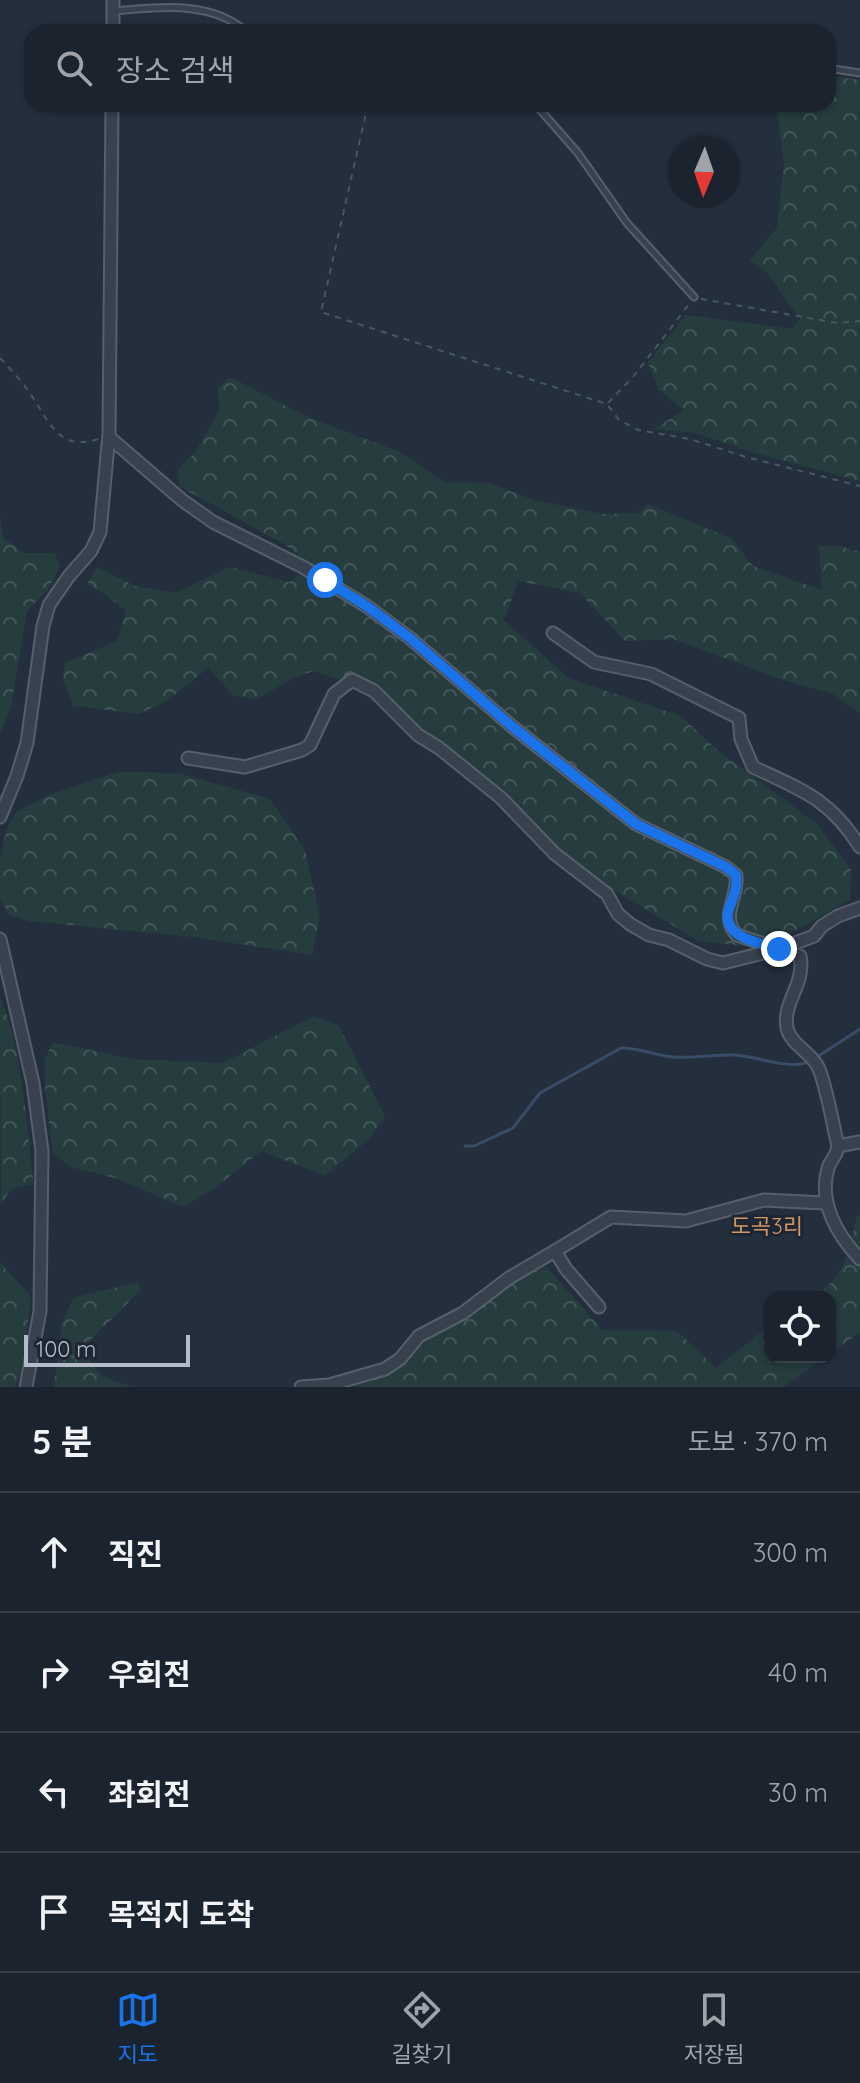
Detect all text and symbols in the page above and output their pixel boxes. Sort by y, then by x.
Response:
search box [24,24,836,112]
icon: search [52,46,96,90]
text: 장소 검색 [116,51,235,89]
north arrow [668,136,740,208]
route start [307,562,343,598]
route end [761,931,797,967]
district label: 도곡3리 [731,1212,803,1240]
map controls [764,1291,836,1363]
button: locate [764,1291,836,1363]
scale bar [24,1331,190,1367]
text: 100 m [36,1335,96,1363]
text: 5 분 [32,1420,92,1463]
text: 도보 · 370 m [688,1425,828,1458]
icon: ahead [32,1530,76,1574]
text: 직진 [108,1535,163,1573]
text: 300 m [753,1536,828,1569]
icon: right [32,1650,76,1694]
text: 우회전 [108,1655,191,1693]
text: 40 m [768,1656,828,1689]
icon: left [32,1770,76,1814]
text: 좌회전 [108,1775,191,1813]
text: 30 m [768,1776,828,1809]
icon: arrive [32,1890,76,1934]
text: 목적지 도착 [108,1895,254,1933]
tab: 지도 [116,1988,160,2068]
tab: 길찾기 [391,1988,452,2068]
tab: 저장됨 [683,1988,744,2068]

